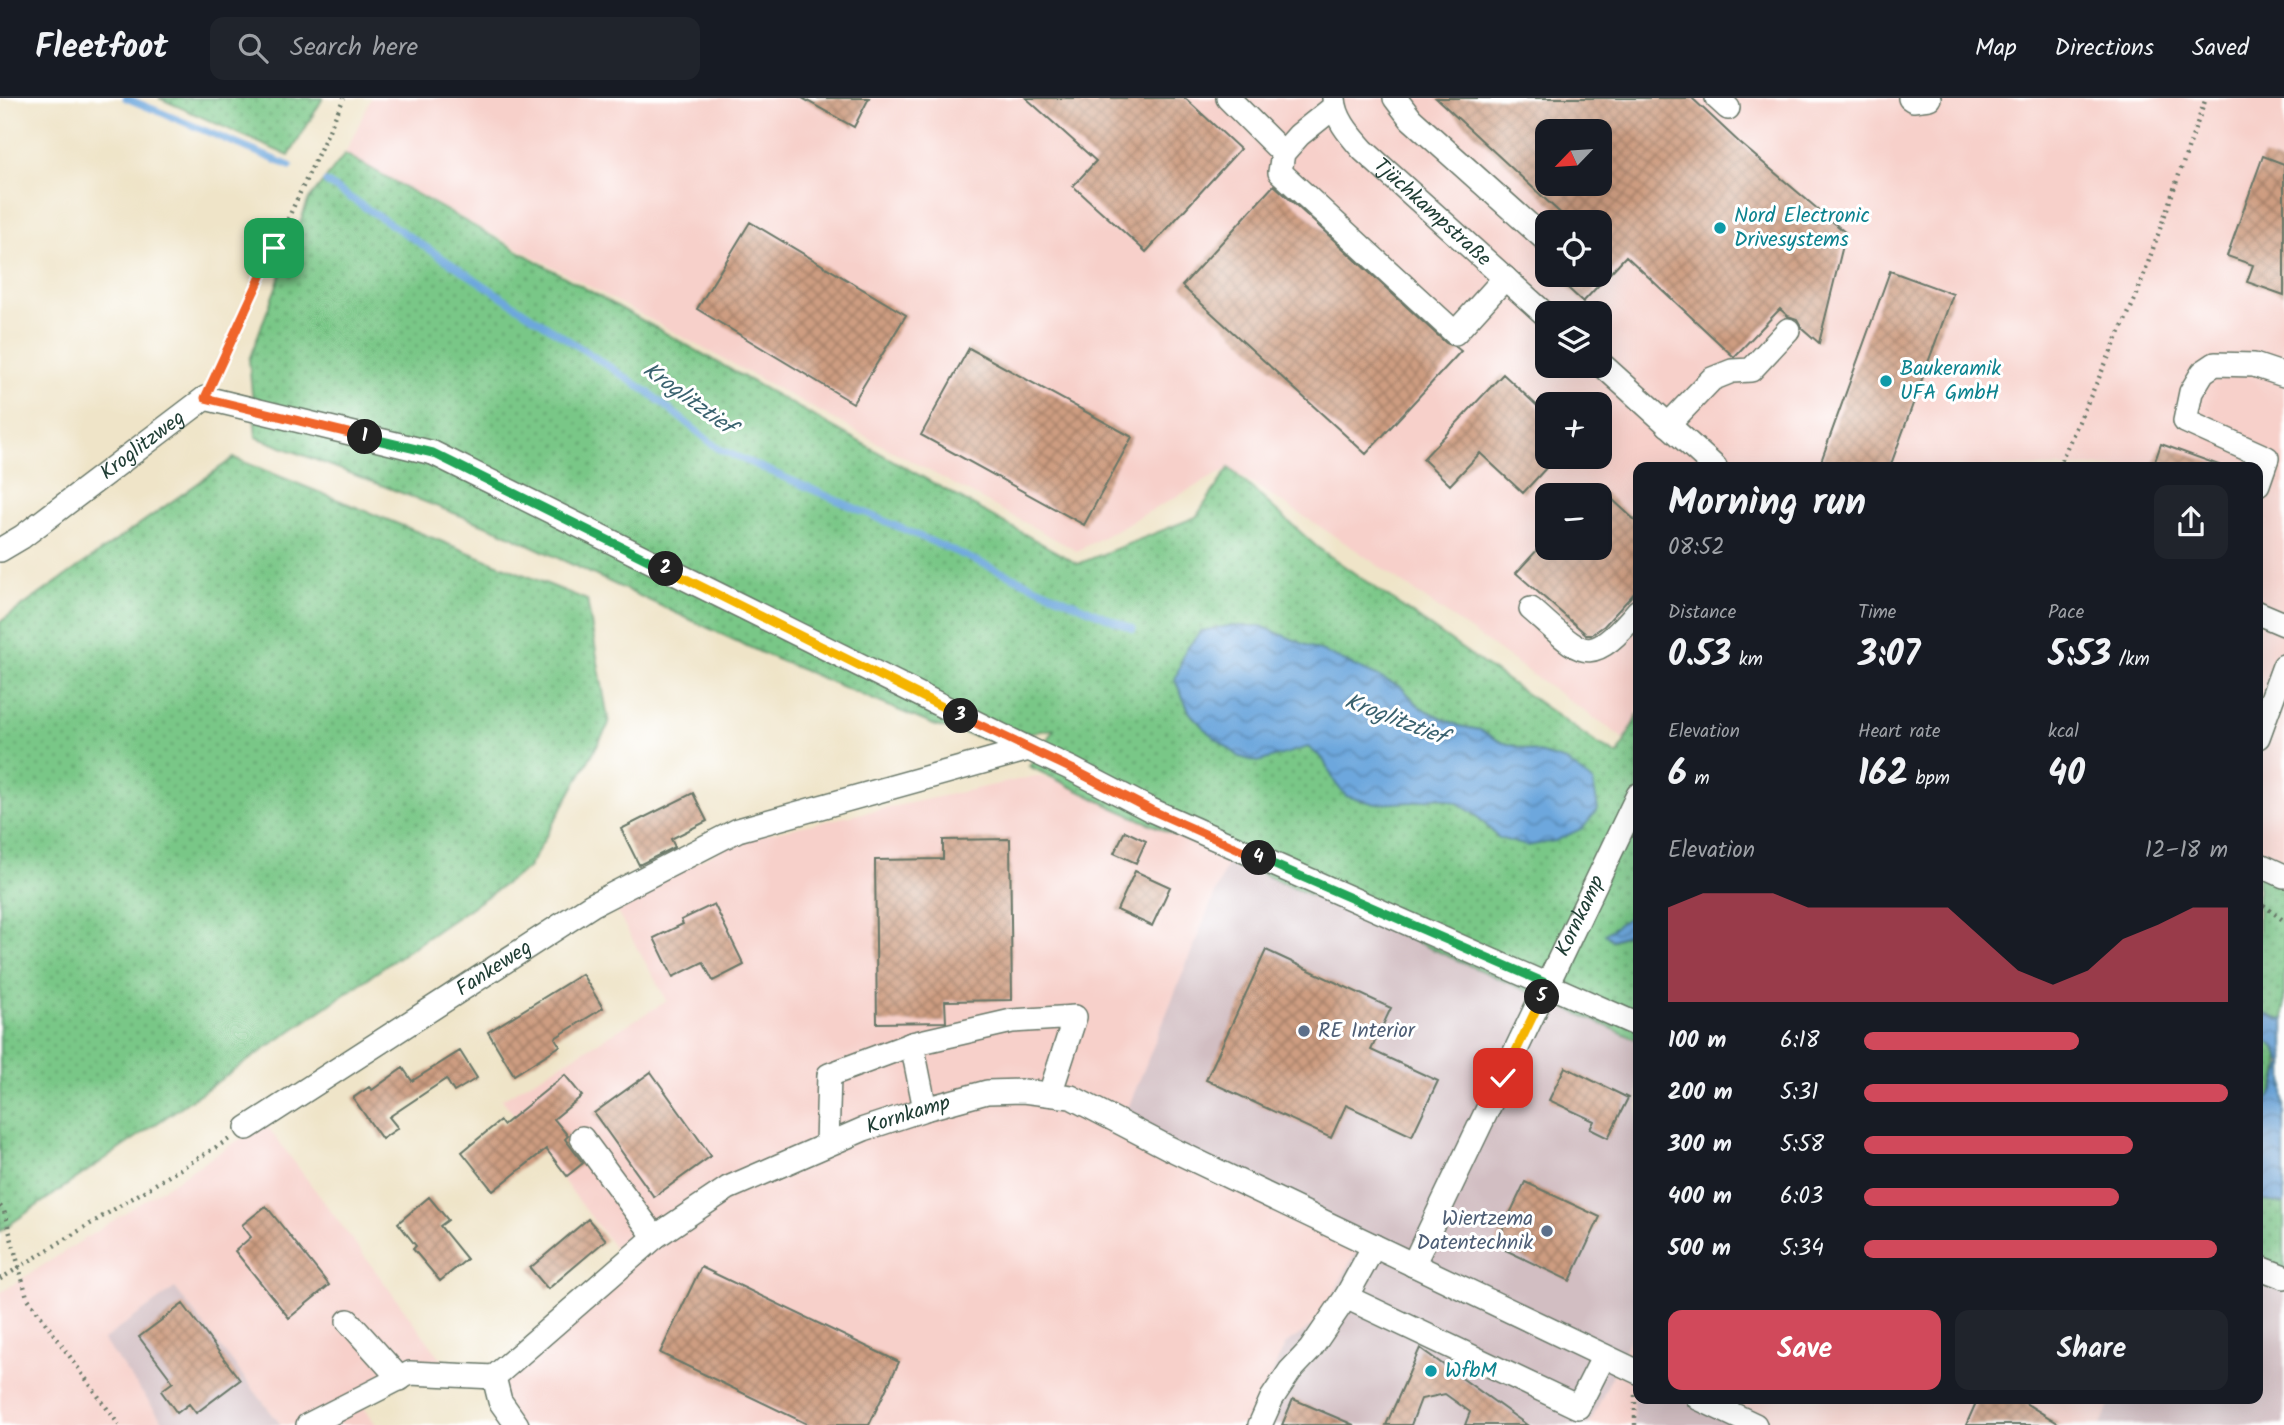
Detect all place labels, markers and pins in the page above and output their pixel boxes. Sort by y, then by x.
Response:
place label: Nord Electronic Drivesystems [1734,200,1870,257]
pin [244,218,304,278]
marker: Nord Electronic Drivesystems [1712,220,1728,236]
place label: Baukeramik UFA GmbH [1900,353,2001,410]
marker: Baukeramik UFA GmbH [1878,373,1894,389]
pin: 1 [348,420,382,454]
pin: 2 [648,552,684,587]
pin: 3 [944,698,978,734]
pin: 4 [1242,840,1276,876]
pin: 5 [1524,979,1560,1014]
place label: RE Interior [1318,1015,1416,1048]
marker: RE Interior [1296,1023,1312,1039]
pin [1473,1048,1533,1108]
place label: Wiertzema Datentechnik [1417,1203,1533,1260]
marker: Wiertzema Datentechnik [1539,1223,1555,1239]
place label: WfbM [1445,1355,1497,1388]
marker: WfbM [1423,1363,1439,1379]

